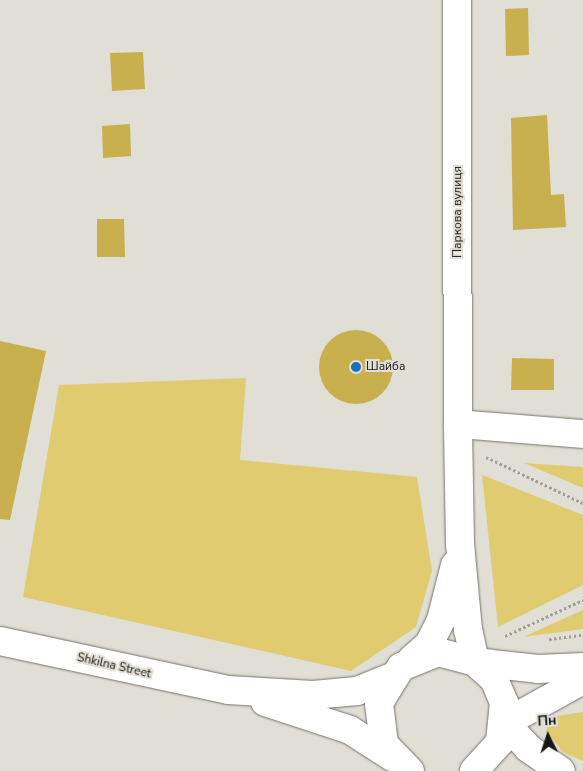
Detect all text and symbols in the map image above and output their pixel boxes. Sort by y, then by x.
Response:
street label: Паркова вулиця [451,166,465,258]
place label: Шайба [366,360,405,374]
marker: Шайба [350,361,362,373]
street label: Shkilna Street [76,650,152,682]
text: Пн [537,710,557,731]
north arrow [523,711,573,761]

